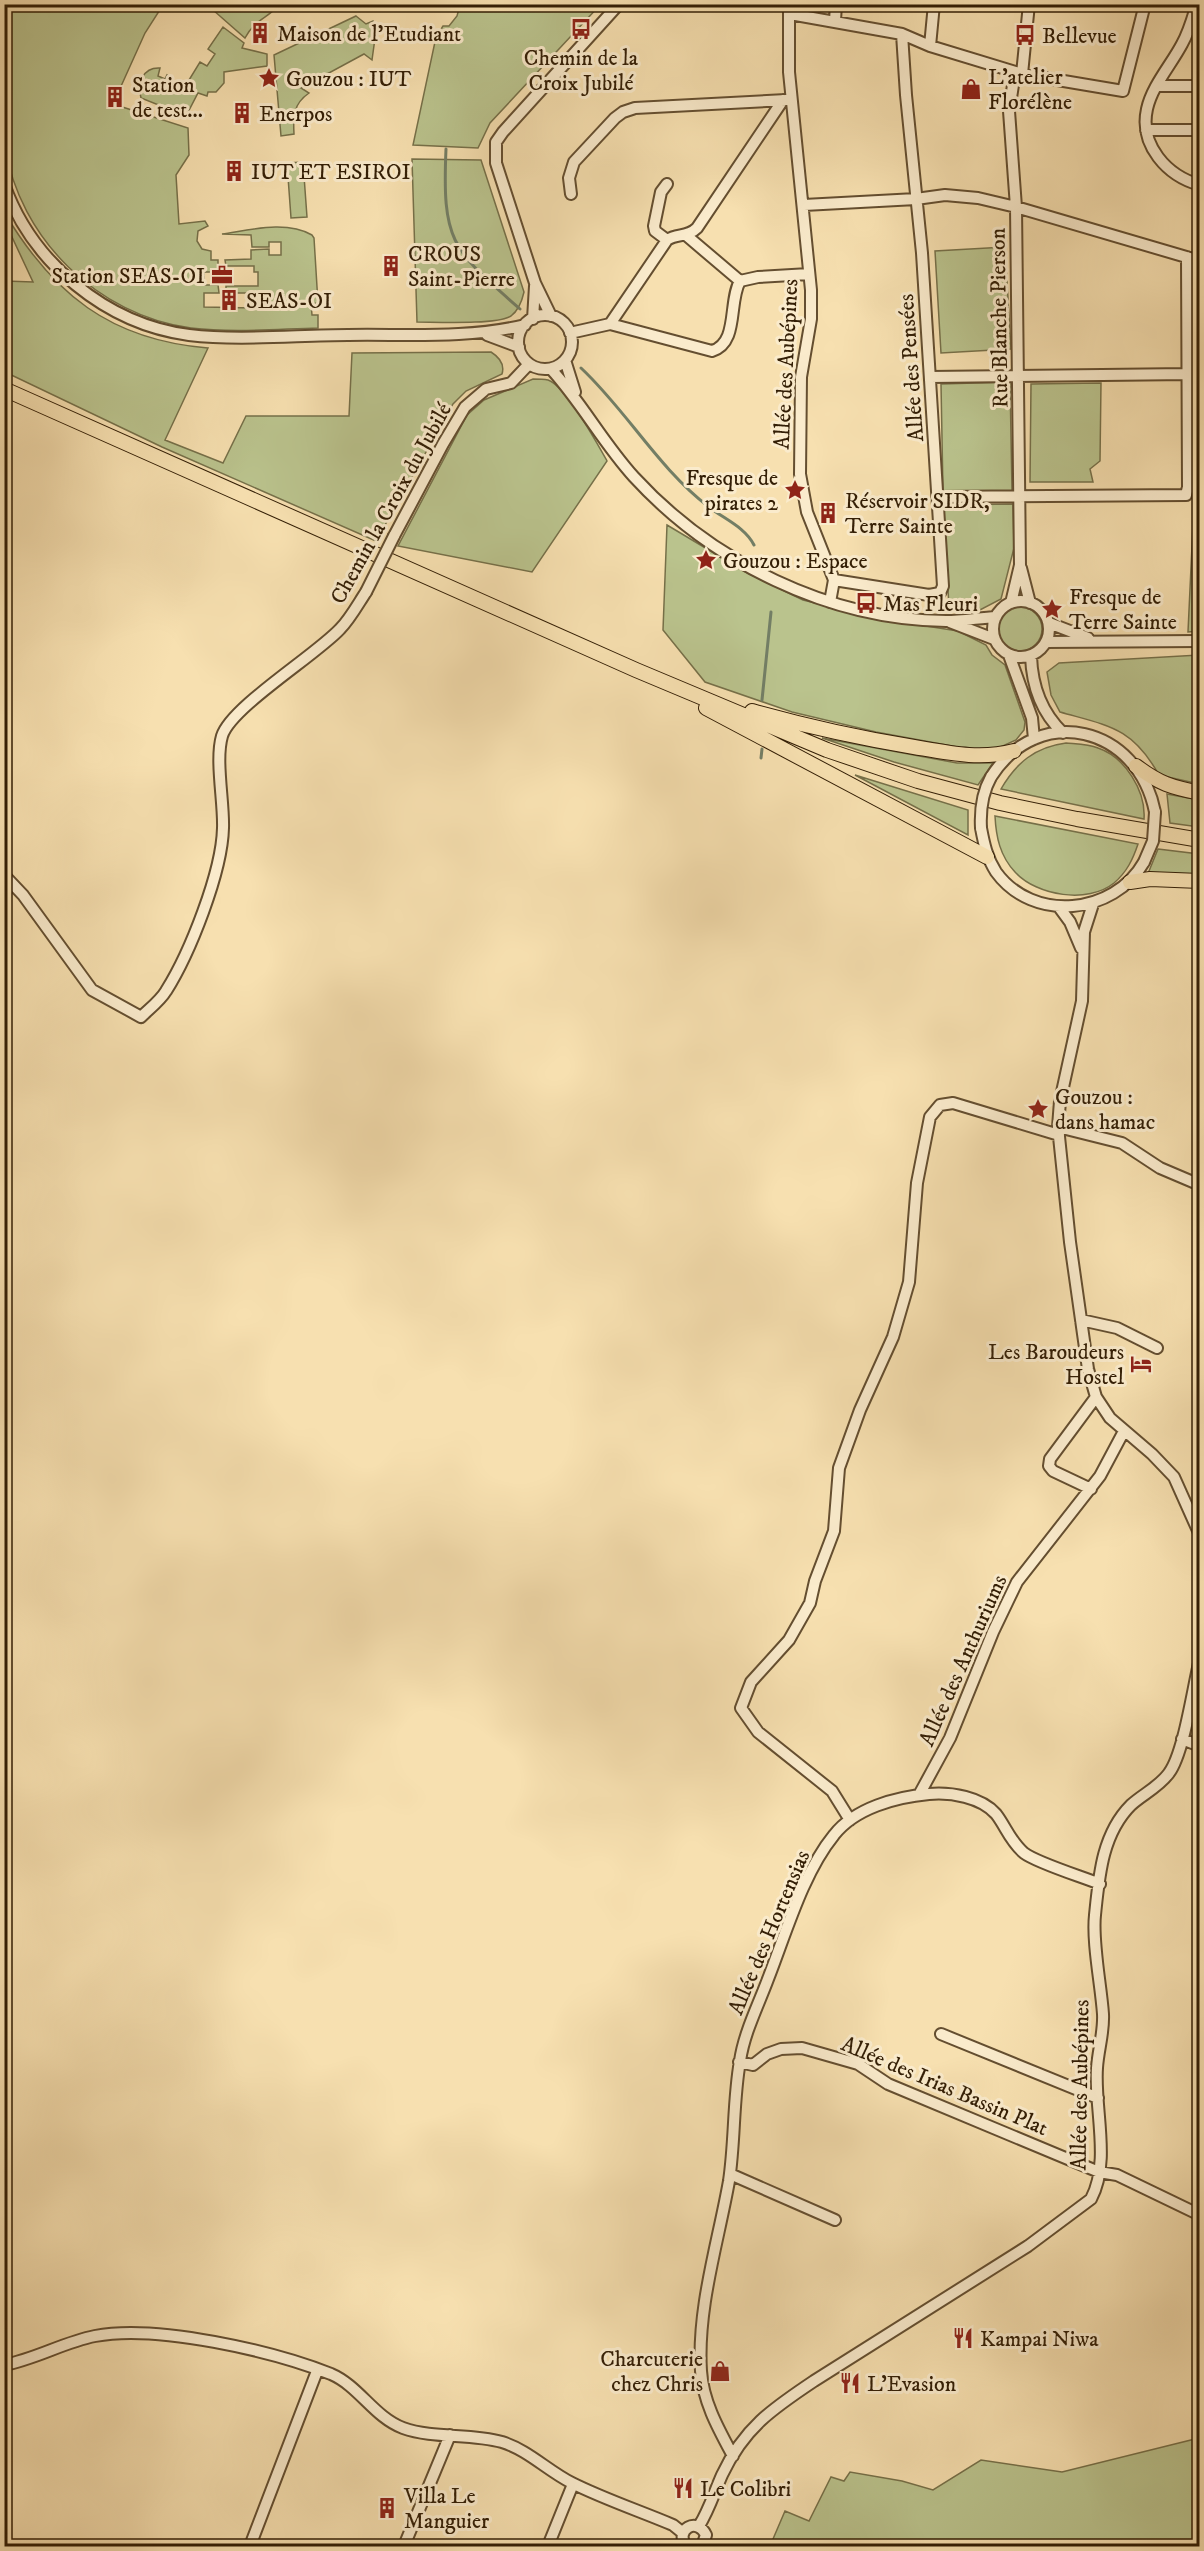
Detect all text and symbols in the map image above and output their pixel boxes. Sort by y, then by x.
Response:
bus stop icon: Chemin de la Croix Jubilé [569,17,593,41]
building icon: Maison de l'Etudiant [248,21,272,45]
place label: Maison de l'Etudiant [277,21,461,48]
bus stop icon: Bellevue [1013,23,1037,47]
place label: Bellevue [1042,23,1117,50]
place label: Chemin de la Croix Jubilé [524,45,639,97]
place label: L'atelier Florélène [988,64,1072,116]
place icon: Gouzou : IUT [257,66,281,90]
place label: Gouzou : IUT [286,66,412,93]
place label: Station de test... [132,72,203,124]
shop icon: L'atelier Florélène [959,77,983,101]
building icon: Station de test... [103,85,127,109]
building icon: Enerpos [230,101,254,125]
place label: Enerpos [259,101,332,128]
building icon: IUT ET ESIROI [222,159,246,183]
place label: IUT ET ESIROI [251,159,411,186]
street label: Rue Blanche Pierson [984,227,1015,408]
place label: CROUS Saint-Pierre [408,241,515,293]
building icon: CROUS Saint-Pierre [379,254,403,278]
place label: Station SEAS-OI [51,263,205,290]
office icon: Station SEAS-OI [210,263,234,287]
street label: Allée des Aubépines [769,278,804,450]
building icon: SEAS-OI [217,288,241,312]
place label: SEAS-OI [246,288,332,315]
street label: Allée des Pensées [893,293,930,443]
street label: Chemin la Croix du Jubilé [325,398,458,609]
place label: Fresque de pirates 2 [686,465,778,517]
place icon: Fresque de pirates 2 [783,478,807,502]
place label: Réservoir SIDR, Terre Sainte [845,488,990,540]
building icon: Réservoir SIDR, Terre Sainte [816,501,840,525]
place icon: Gouzou : Espace [694,548,718,572]
place label: Gouzou : Espace [723,548,868,575]
place label: Fresque de Terre Sainte [1069,584,1177,636]
bus stop icon: Mas Fleuri [854,591,878,615]
place label: Mas Fleuri [883,591,978,618]
place icon: Fresque de Terre Sainte [1040,597,1064,621]
place label: Gouzou : dans hamac [1055,1084,1155,1136]
place icon: Gouzou : dans hamac [1026,1097,1050,1121]
place label: Les Baroudeurs Hostel [988,1339,1124,1391]
hotel icon: Les Baroudeurs Hostel [1129,1352,1153,1376]
street label: Allée des Anthuriums [913,1571,1013,1751]
street label: Allée des Hortensias [722,1846,816,2019]
street label: Allée des Aubépines [1066,1999,1095,2171]
street label: Allée des Irias Bassin Plat [837,2031,1052,2142]
restaurant icon: Kampai Niwa [951,2326,975,2350]
place label: Kampai Niwa [980,2326,1099,2353]
place label: Charcuterie chez Chris [600,2346,703,2398]
shop icon: Charcuterie chez Chris [708,2359,732,2383]
restaurant icon: L'Evasion [838,2371,862,2395]
place label: L'Evasion [867,2371,957,2398]
restaurant icon: Le Colibri [671,2476,695,2500]
place label: Le Colibri [700,2476,791,2503]
place label: Villa Le Manguier [403,2483,490,2535]
building icon: Villa Le Manguier [375,2496,399,2520]

